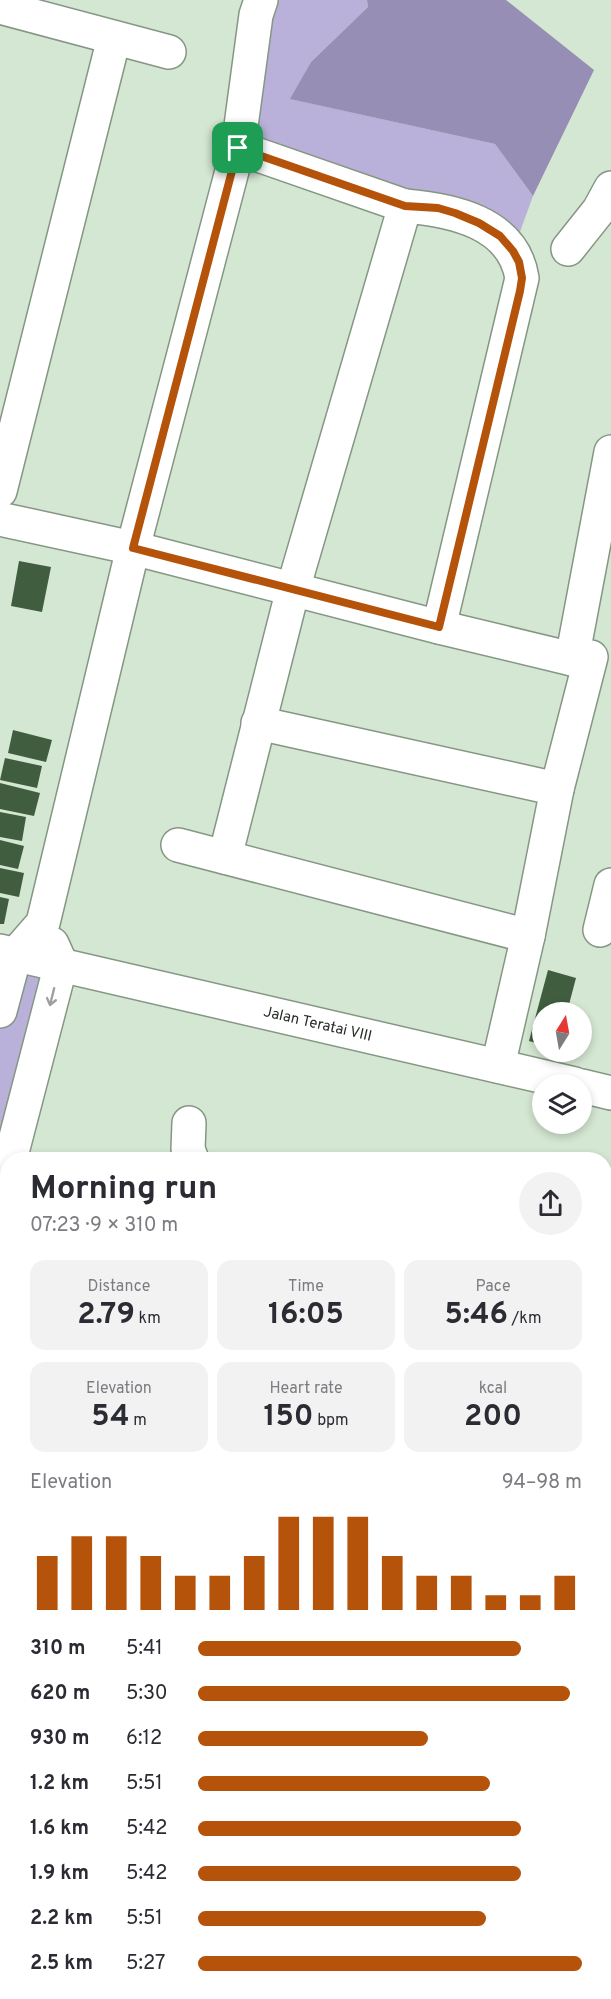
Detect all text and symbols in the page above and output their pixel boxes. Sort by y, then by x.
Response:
pin [212,122,263,173]
icon: arrive [221,131,254,164]
one-way arrow [46,988,58,1007]
north arrow [532,1002,592,1062]
map controls [532,1002,592,1134]
street label: Jalan Teratai VIII [261,1003,374,1046]
button: layers [532,1074,592,1134]
text: Morning run [30,1169,217,1211]
button: share [519,1172,582,1235]
text: 07:23 · 9 × 310 m [30,1213,178,1239]
text: Distance [88,1277,150,1297]
text: Time [288,1277,324,1297]
text: Pace [475,1277,511,1297]
text: 2.79 [77,1297,135,1334]
text: 16:05 [268,1297,344,1334]
text: 5:46 [445,1297,508,1334]
text: km [135,1309,161,1329]
text: /km [508,1309,541,1329]
text: Elevation [86,1379,152,1399]
text: Heart rate [269,1379,343,1399]
text: kcal [479,1379,507,1399]
text: 54 [91,1399,129,1436]
text: 150 [263,1399,313,1436]
text: 200 [464,1399,522,1436]
text: m [129,1411,147,1431]
text: bpm [313,1411,349,1431]
text: Elevation [30,1470,112,1496]
text: 94–98 m [502,1470,582,1496]
text: 310 m [30,1636,86,1662]
text: 5:41 [126,1636,163,1662]
text: 620 m [30,1681,90,1707]
text: 5:30 [126,1681,168,1707]
text: 930 m [30,1726,90,1752]
text: 6:12 [126,1726,162,1752]
text: 1.2 km [30,1771,89,1797]
text: 5:51 [126,1771,163,1797]
text: 1.6 km [30,1816,89,1842]
text: 5:42 [126,1816,168,1842]
text: 1.9 km [30,1861,89,1887]
text: 5:42 [126,1861,168,1887]
text: 2.2 km [30,1906,93,1932]
text: 5:51 [126,1906,163,1932]
text: 2.5 km [30,1951,93,1977]
text: 5:27 [126,1951,165,1977]

